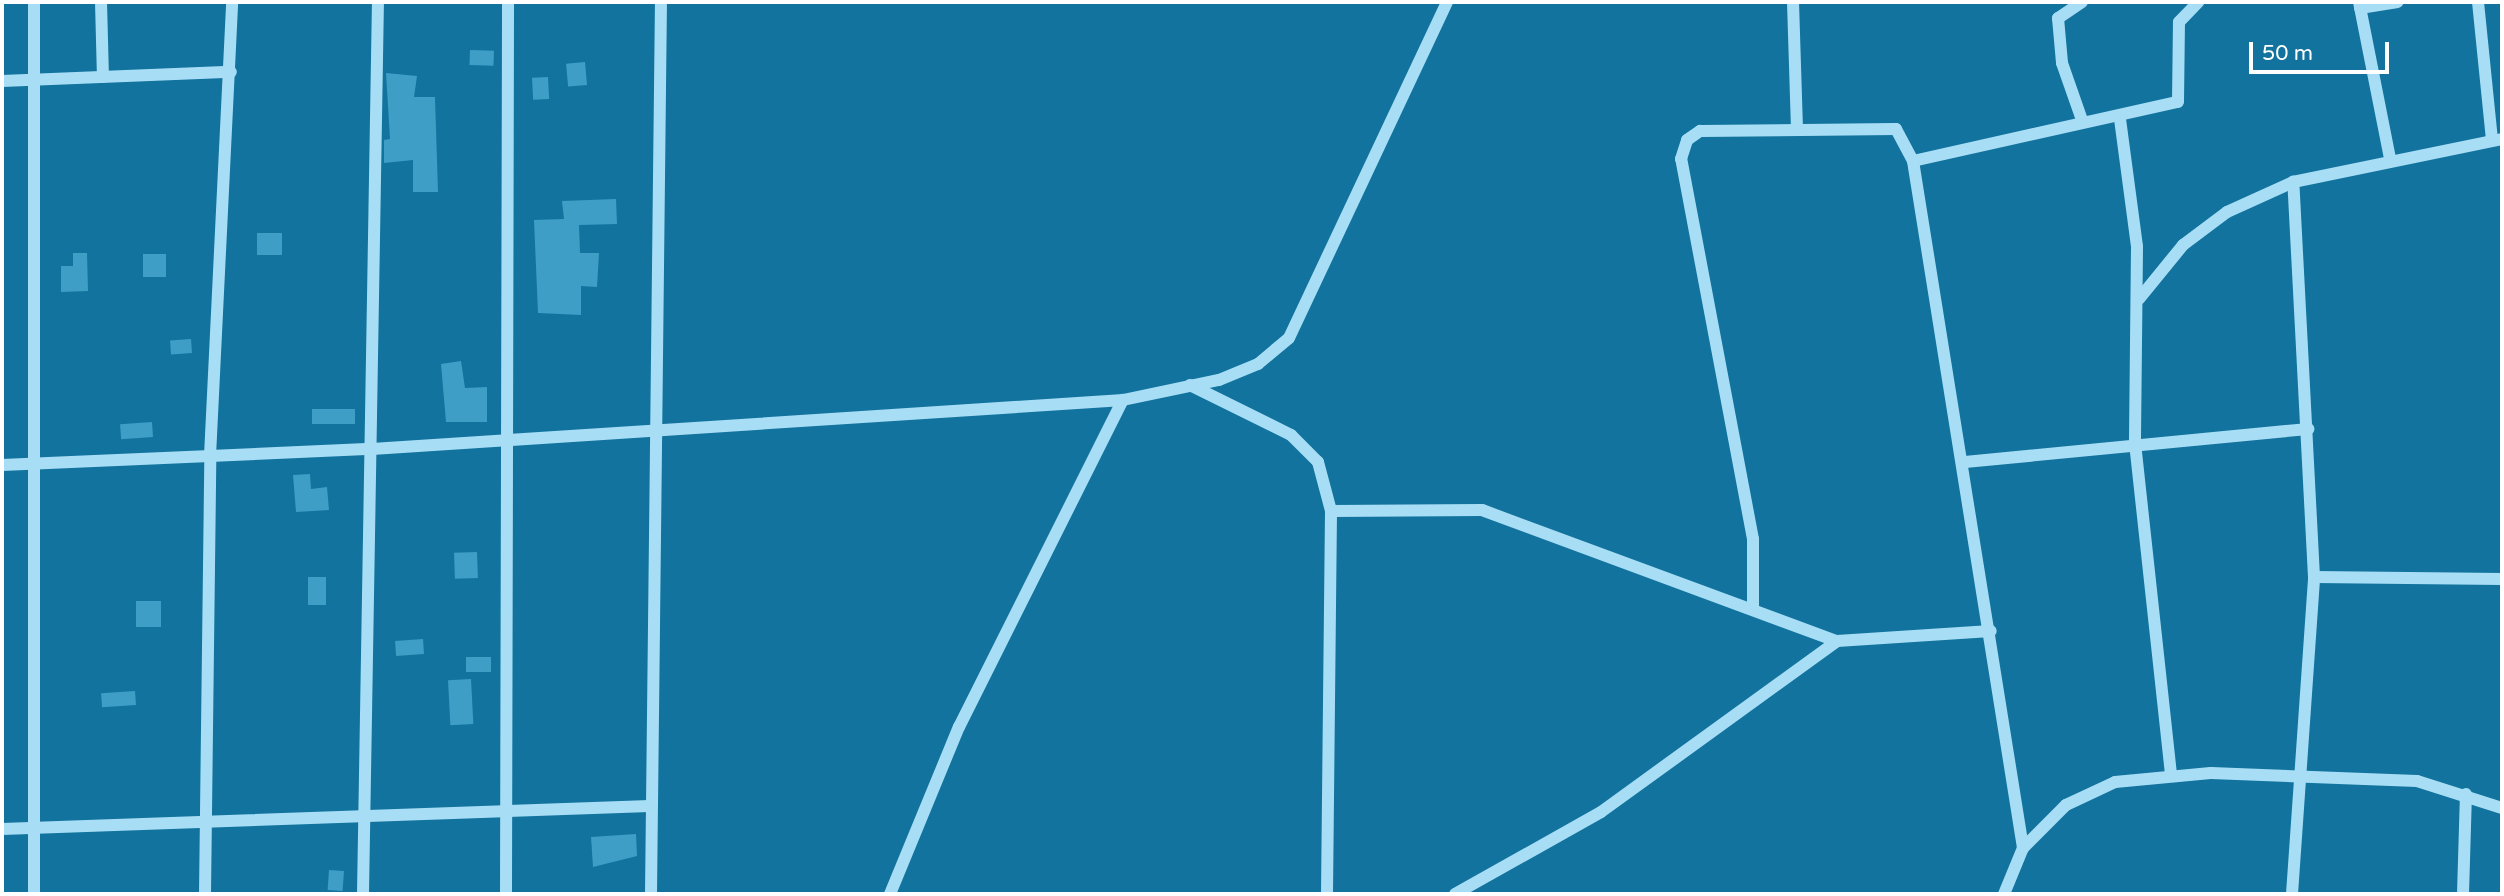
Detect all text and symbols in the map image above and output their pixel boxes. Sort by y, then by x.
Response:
scale bar [2252,28,2392,72]
text: 50 m [2262,41,2313,66]

